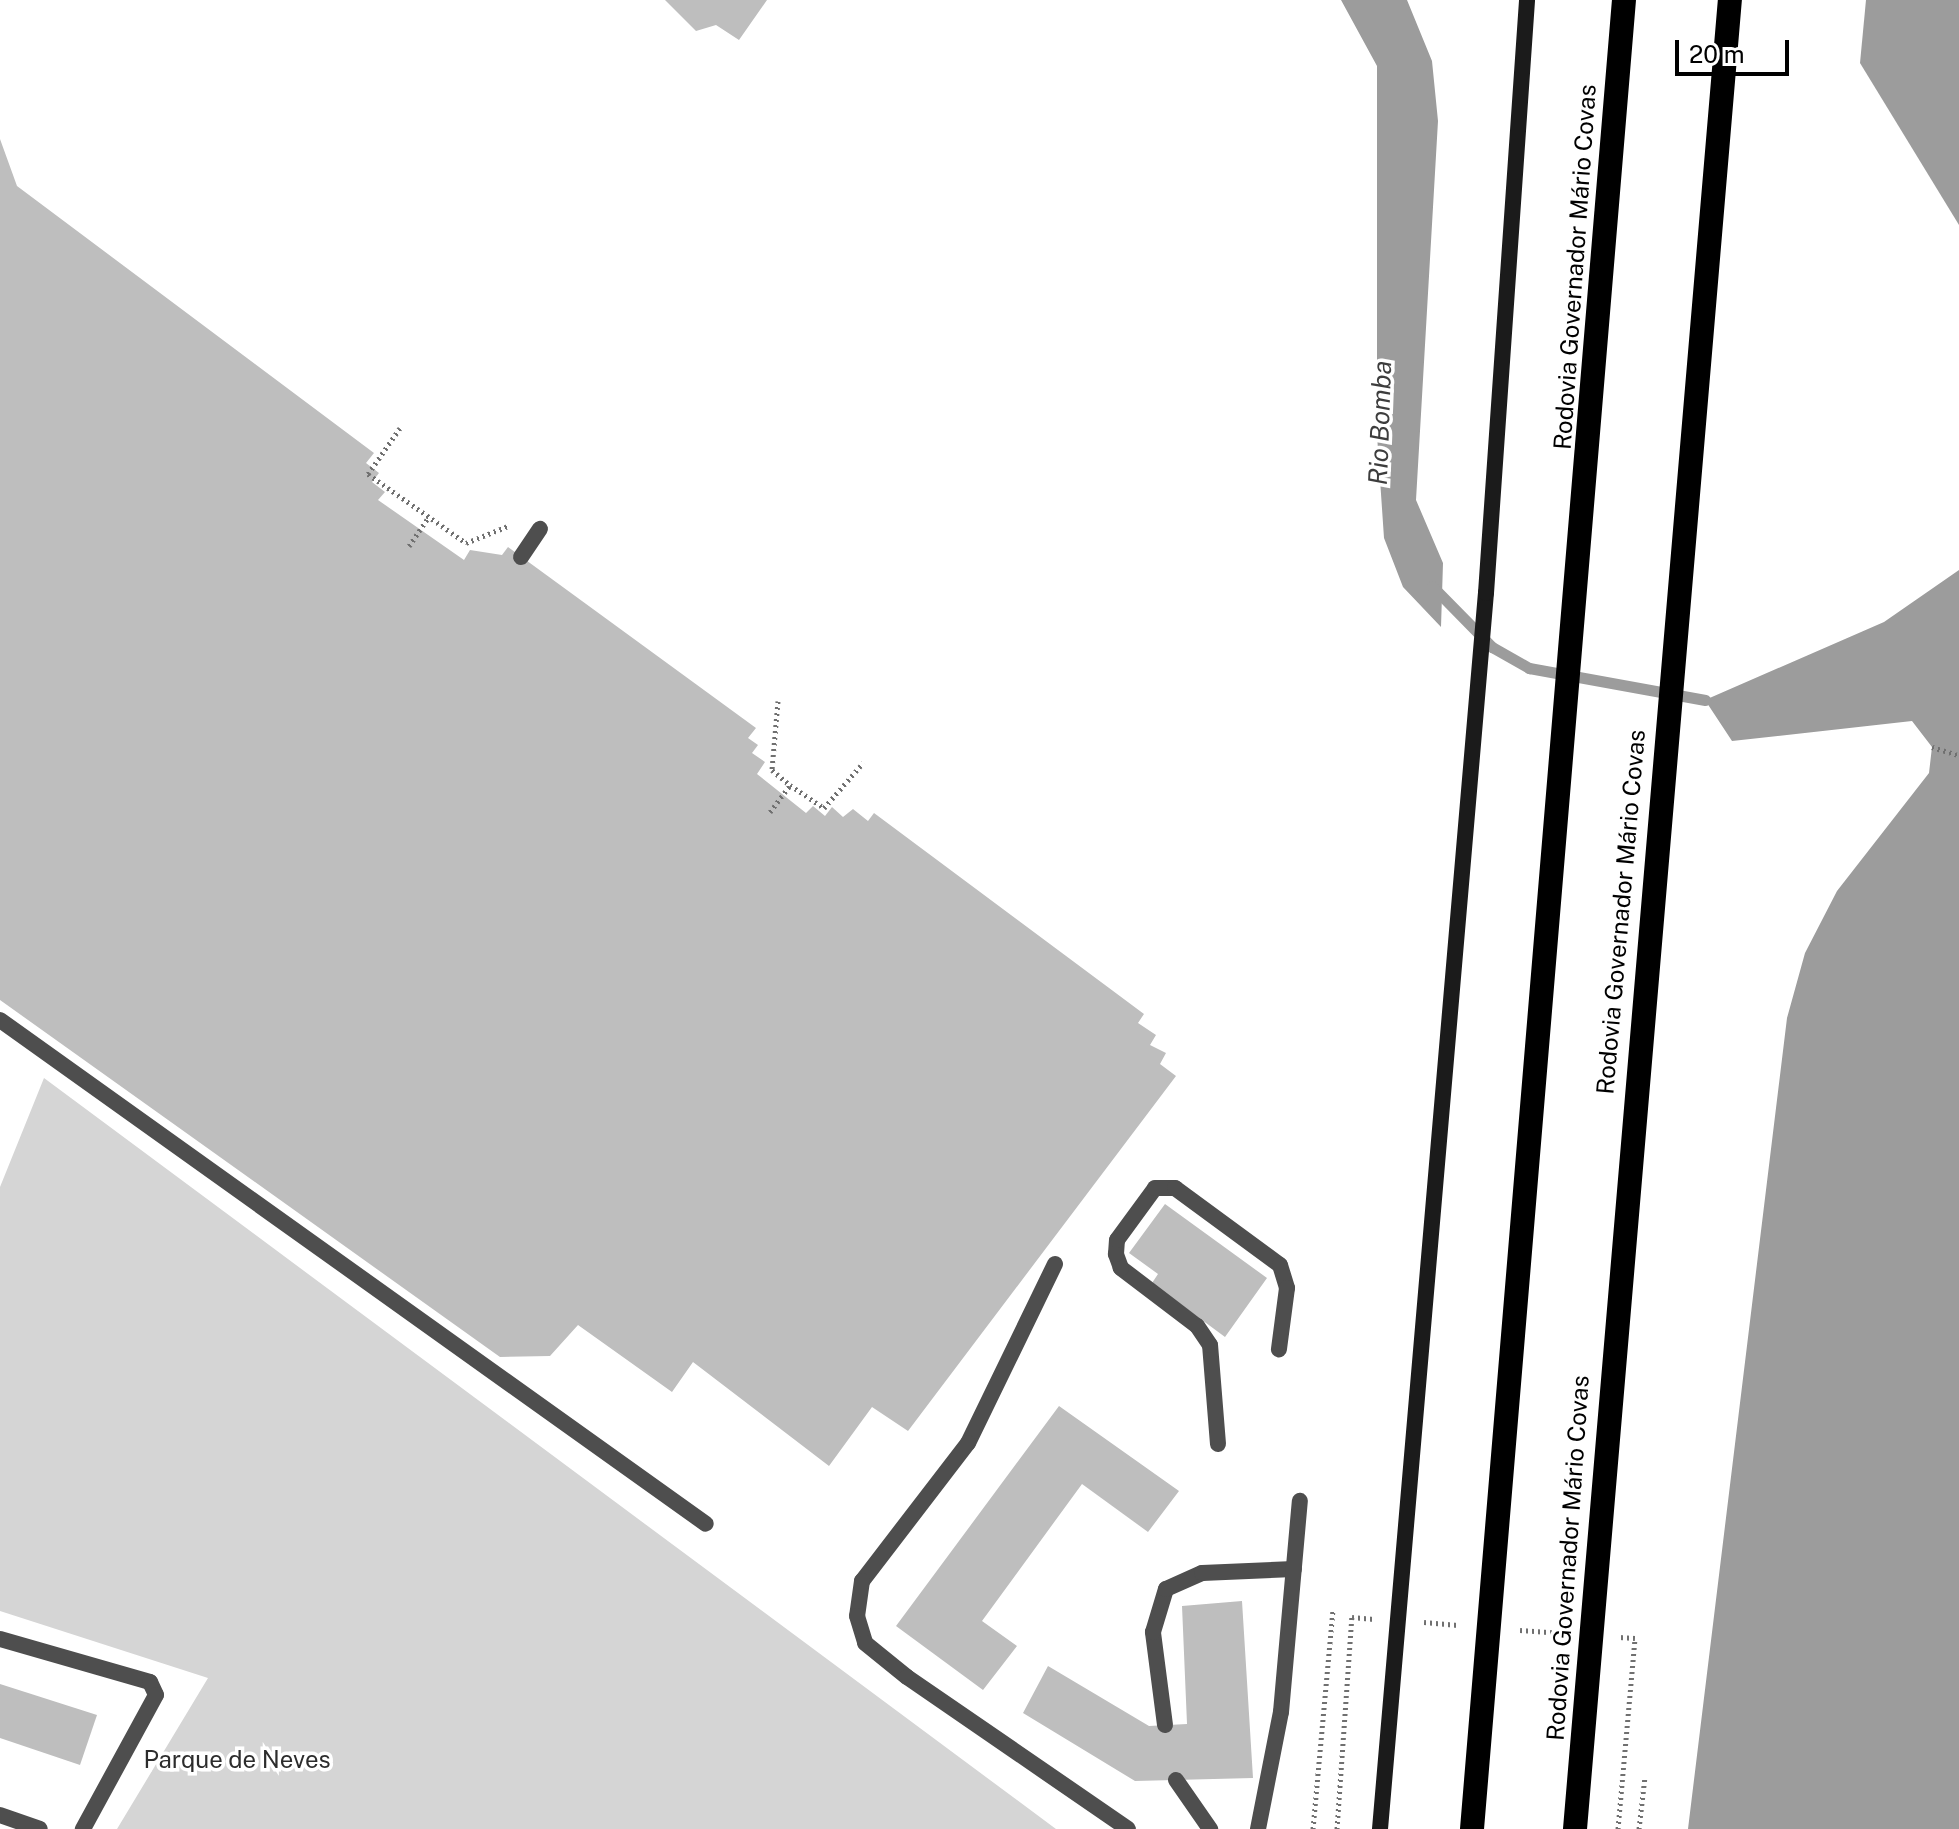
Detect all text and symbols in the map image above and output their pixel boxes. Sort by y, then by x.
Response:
scale bar [1679,24,1793,74]
text: 20 m [1689,40,1745,68]
street label: Rodovia Governador Mário Covas [1548,83,1602,451]
water label: Rio Bomba [1362,360,1398,486]
street label: Rodovia Governador Mário Covas [1591,728,1651,1096]
street label: Rodovia Governador Mário Covas [1541,1374,1595,1742]
park label: Parque de Neves [143,1746,331,1774]

